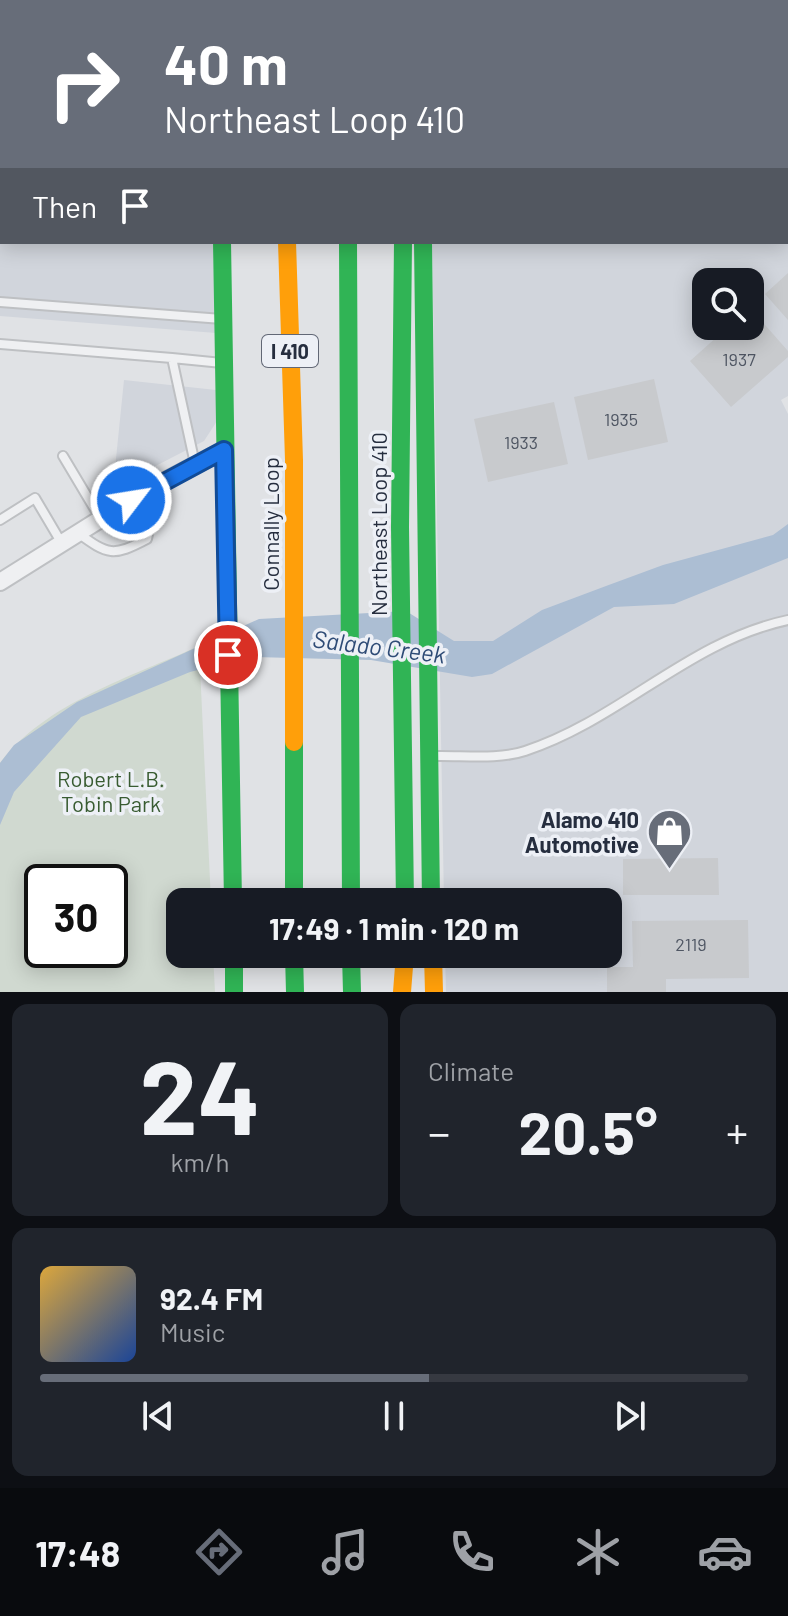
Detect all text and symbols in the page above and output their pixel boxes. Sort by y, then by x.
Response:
text: 40 m [164,29,288,96]
icon: right [32,32,136,136]
text: Northeast Loop 410 [164,97,465,140]
icon: arrive [113,184,157,228]
text: Then [32,188,97,224]
map controls [692,268,764,340]
button: search [692,268,764,340]
road number: I 410 [262,335,318,367]
house number: 1937 [722,348,756,370]
house number: 1935 [604,408,638,430]
house number: 1933 [504,431,538,453]
street label: Northeast Loop 410 [365,432,391,616]
street label: Connally Loop [257,457,283,591]
position arrow [89,458,173,542]
pin [194,621,262,689]
water label: Salado Creek [311,623,447,669]
icon: arrive [206,633,250,677]
park label: Robert L.B. Tobin Park [57,765,165,816]
place label: Alamo 410 Automotive [525,806,639,857]
shop icon: Alamo 410 Automotive [646,808,694,871]
speed limit sign: 30 [24,864,128,968]
text: 17:49 · 1 min · 120 m [269,910,519,946]
house number: 2119 [675,933,707,955]
text: 24 [139,1031,261,1156]
text: Climate [428,1055,514,1086]
text: 20.5° [519,1095,657,1167]
text: − [428,1105,450,1158]
text: + [726,1105,748,1158]
text: km/h [171,1146,229,1177]
text: 92.4 FM [160,1280,263,1316]
text: Music [160,1316,225,1347]
icon: previous [136,1394,180,1438]
icon: pause [372,1394,416,1438]
icon: next [608,1394,652,1438]
icon: directions [191,1524,247,1580]
icon: music [317,1524,373,1580]
icon: phone [444,1524,500,1580]
icon: climate [570,1524,626,1580]
icon: car [697,1524,753,1580]
text: 17:48 [35,1531,120,1574]

